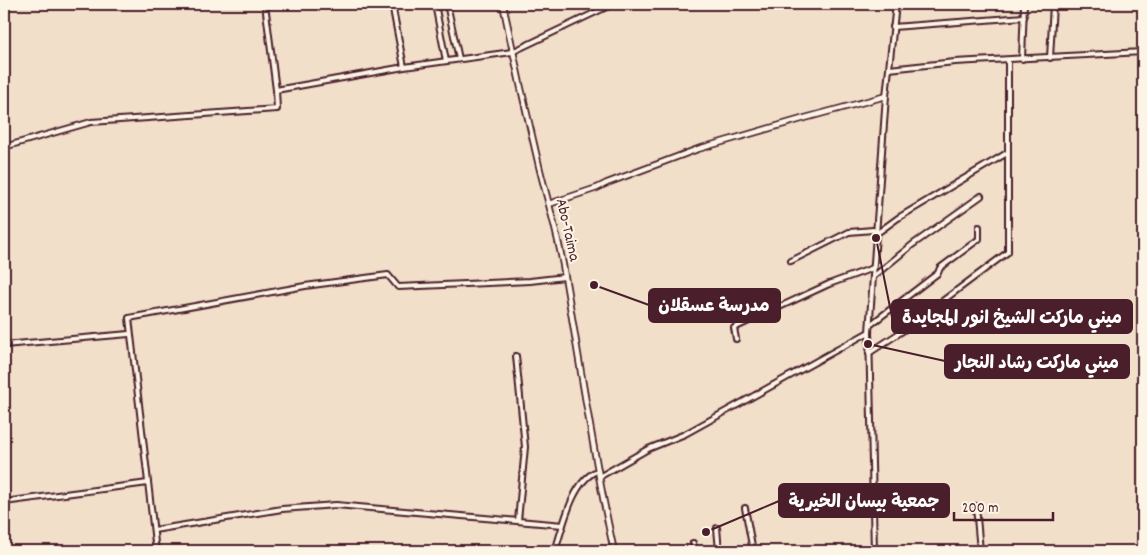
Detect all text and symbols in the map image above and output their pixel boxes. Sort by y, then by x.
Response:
street label: Abo-Taima [549,196,585,264]
callout: مدرسة عسقلان [649,289,780,322]
text: مدرسة عسقلان [658,295,770,320]
callout: ميني ماركت الشيخ انور المجايدة [892,300,1132,333]
text: ميني ماركت الشيخ انور المجايدة [902,307,1122,333]
callout: ميني ماركت رشاد النجار [945,345,1129,378]
text: ميني ماركت رشاد النجار [953,352,1119,378]
callout: جمعية بيسان الخيرية [779,484,949,517]
scale bar [954,490,1053,522]
text: جمعية بيسان الخيرية [789,491,940,516]
text: 200 m [962,498,999,520]

